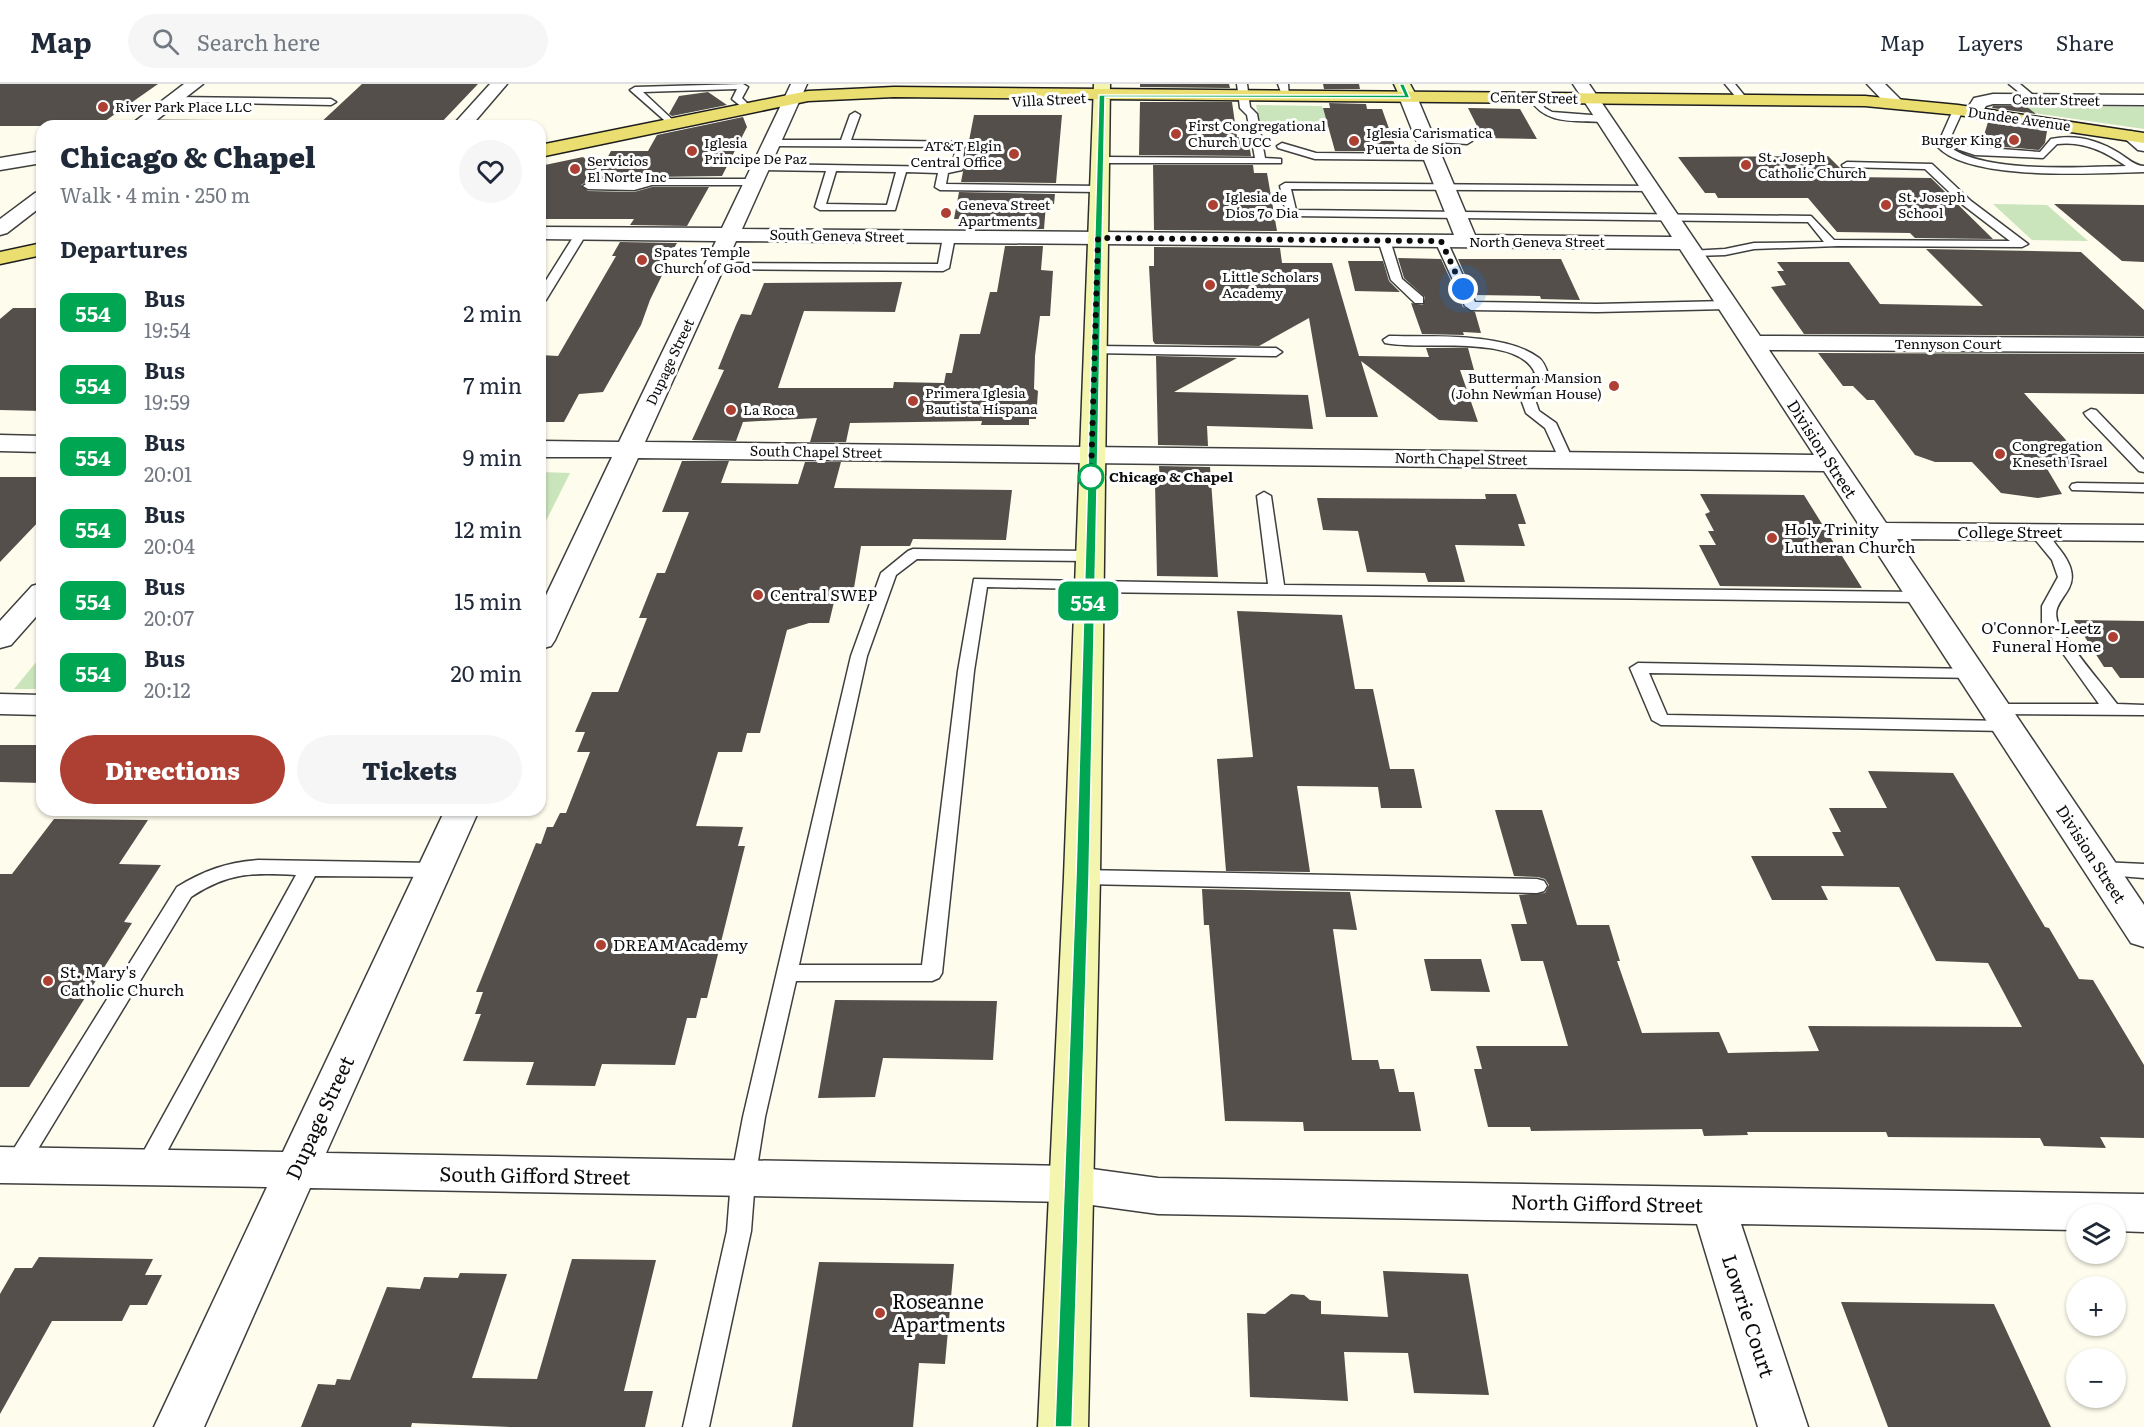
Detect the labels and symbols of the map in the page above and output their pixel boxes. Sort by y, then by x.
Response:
street label: Center Street [1490,86,1579,108]
street label: Villa Street [1011,87,1087,111]
street label: Center Street [2012,88,2101,110]
place label: River Park Place LLC [115,96,253,116]
marker: River Park Place LLC [96,100,110,114]
street label: Dundee Avenue [1966,101,2072,135]
place label: First Congregational Church UCC [1188,115,1326,151]
place label: Iglesia Carismatica Puerta de Sion [1366,122,1493,158]
marker: First Congregational Church UCC [1169,127,1183,141]
place label: Burger King [1921,129,2002,149]
place label: Iglesia Principe De Paz [704,132,807,168]
marker: Burger King [2007,133,2021,147]
marker: Iglesia Carismatica Puerta de Sion [1347,134,1361,148]
place label: AT&T Elgin Central Office [910,135,1002,171]
marker: Iglesia Principe De Paz [685,144,699,158]
place label: St. Joseph Catholic Church [1758,146,1867,182]
marker: AT&T Elgin Central Office [1007,147,1021,161]
place label: Servicios El Norte Inc [587,150,667,186]
marker: St. Joseph Catholic Church [1739,158,1753,172]
marker: Servicios El Norte Inc [568,162,582,176]
place label: Iglesia de Dios 7o Dia [1225,186,1299,222]
place label: St. Joseph School [1898,186,1966,222]
place label: Geneva Street Apartments [958,194,1051,230]
marker: Iglesia de Dios 7o Dia [1206,198,1220,212]
marker: St. Joseph School [1879,198,1893,212]
marker: Geneva Street Apartments [939,206,953,220]
street label: South Geneva Street [769,224,905,246]
street label: North Geneva Street [1469,231,1605,251]
place label: Spates Temple Church of God [654,241,751,277]
marker: Spates Temple Church of God [635,253,649,267]
place label: Little Scholars Academy [1222,266,1319,302]
your location [1448,274,1478,304]
marker: Little Scholars Academy [1203,278,1217,292]
street label: Dupage Street [640,315,698,408]
street label: Tennyson Court [1894,333,2002,353]
place label: Butterman Mansion (John Newman House) [1451,367,1602,403]
marker: Butterman Mansion (John Newman House) [1607,379,1621,393]
place label: Primera Iglesia Bautista Hispana [925,382,1038,418]
marker: Primera Iglesia Bautista Hispana [906,394,920,408]
street label: Division Street [1782,394,1864,503]
place label: La Roca [743,399,795,419]
marker: La Roca [724,403,738,417]
place label: Congregation Kneseth Israel [2012,435,2108,471]
street label: South Chapel Street [750,440,883,462]
street label: North Chapel Street [1394,447,1528,469]
marker: Congregation Kneseth Israel [1993,447,2007,461]
marker: Chicago & Chapel [1078,464,1104,490]
place label: Chicago & Chapel [1109,466,1233,486]
place label: Holy Trinity Lutheran Church [1784,516,1916,558]
street label: College Street [1957,519,2063,543]
marker: Holy Trinity Lutheran Church [1765,531,1779,545]
place label: Central SWEP [770,582,878,606]
line badge: 554 [1054,582,1122,620]
marker: Central SWEP [751,588,765,602]
place label: O'Connor-Leetz Funeral Home [1981,615,2101,657]
marker: O'Connor-Leetz Funeral Home [2106,630,2120,644]
street label: Division Street [2051,799,2133,908]
place label: DREAM Academy [613,932,749,956]
marker: DREAM Academy [594,938,608,952]
place label: St. Mary's Catholic Church [60,959,185,1001]
marker: St. Mary's Catholic Church [41,974,55,988]
street label: Dupage Street [276,1050,360,1184]
street label: South Gifford Street [439,1157,631,1191]
street label: North Gifford Street [1511,1185,1703,1219]
street label: Lowrie Court [1716,1250,1784,1381]
place label: Roseanne Apartments [892,1285,1005,1338]
marker: Roseanne Apartments [873,1306,887,1320]

